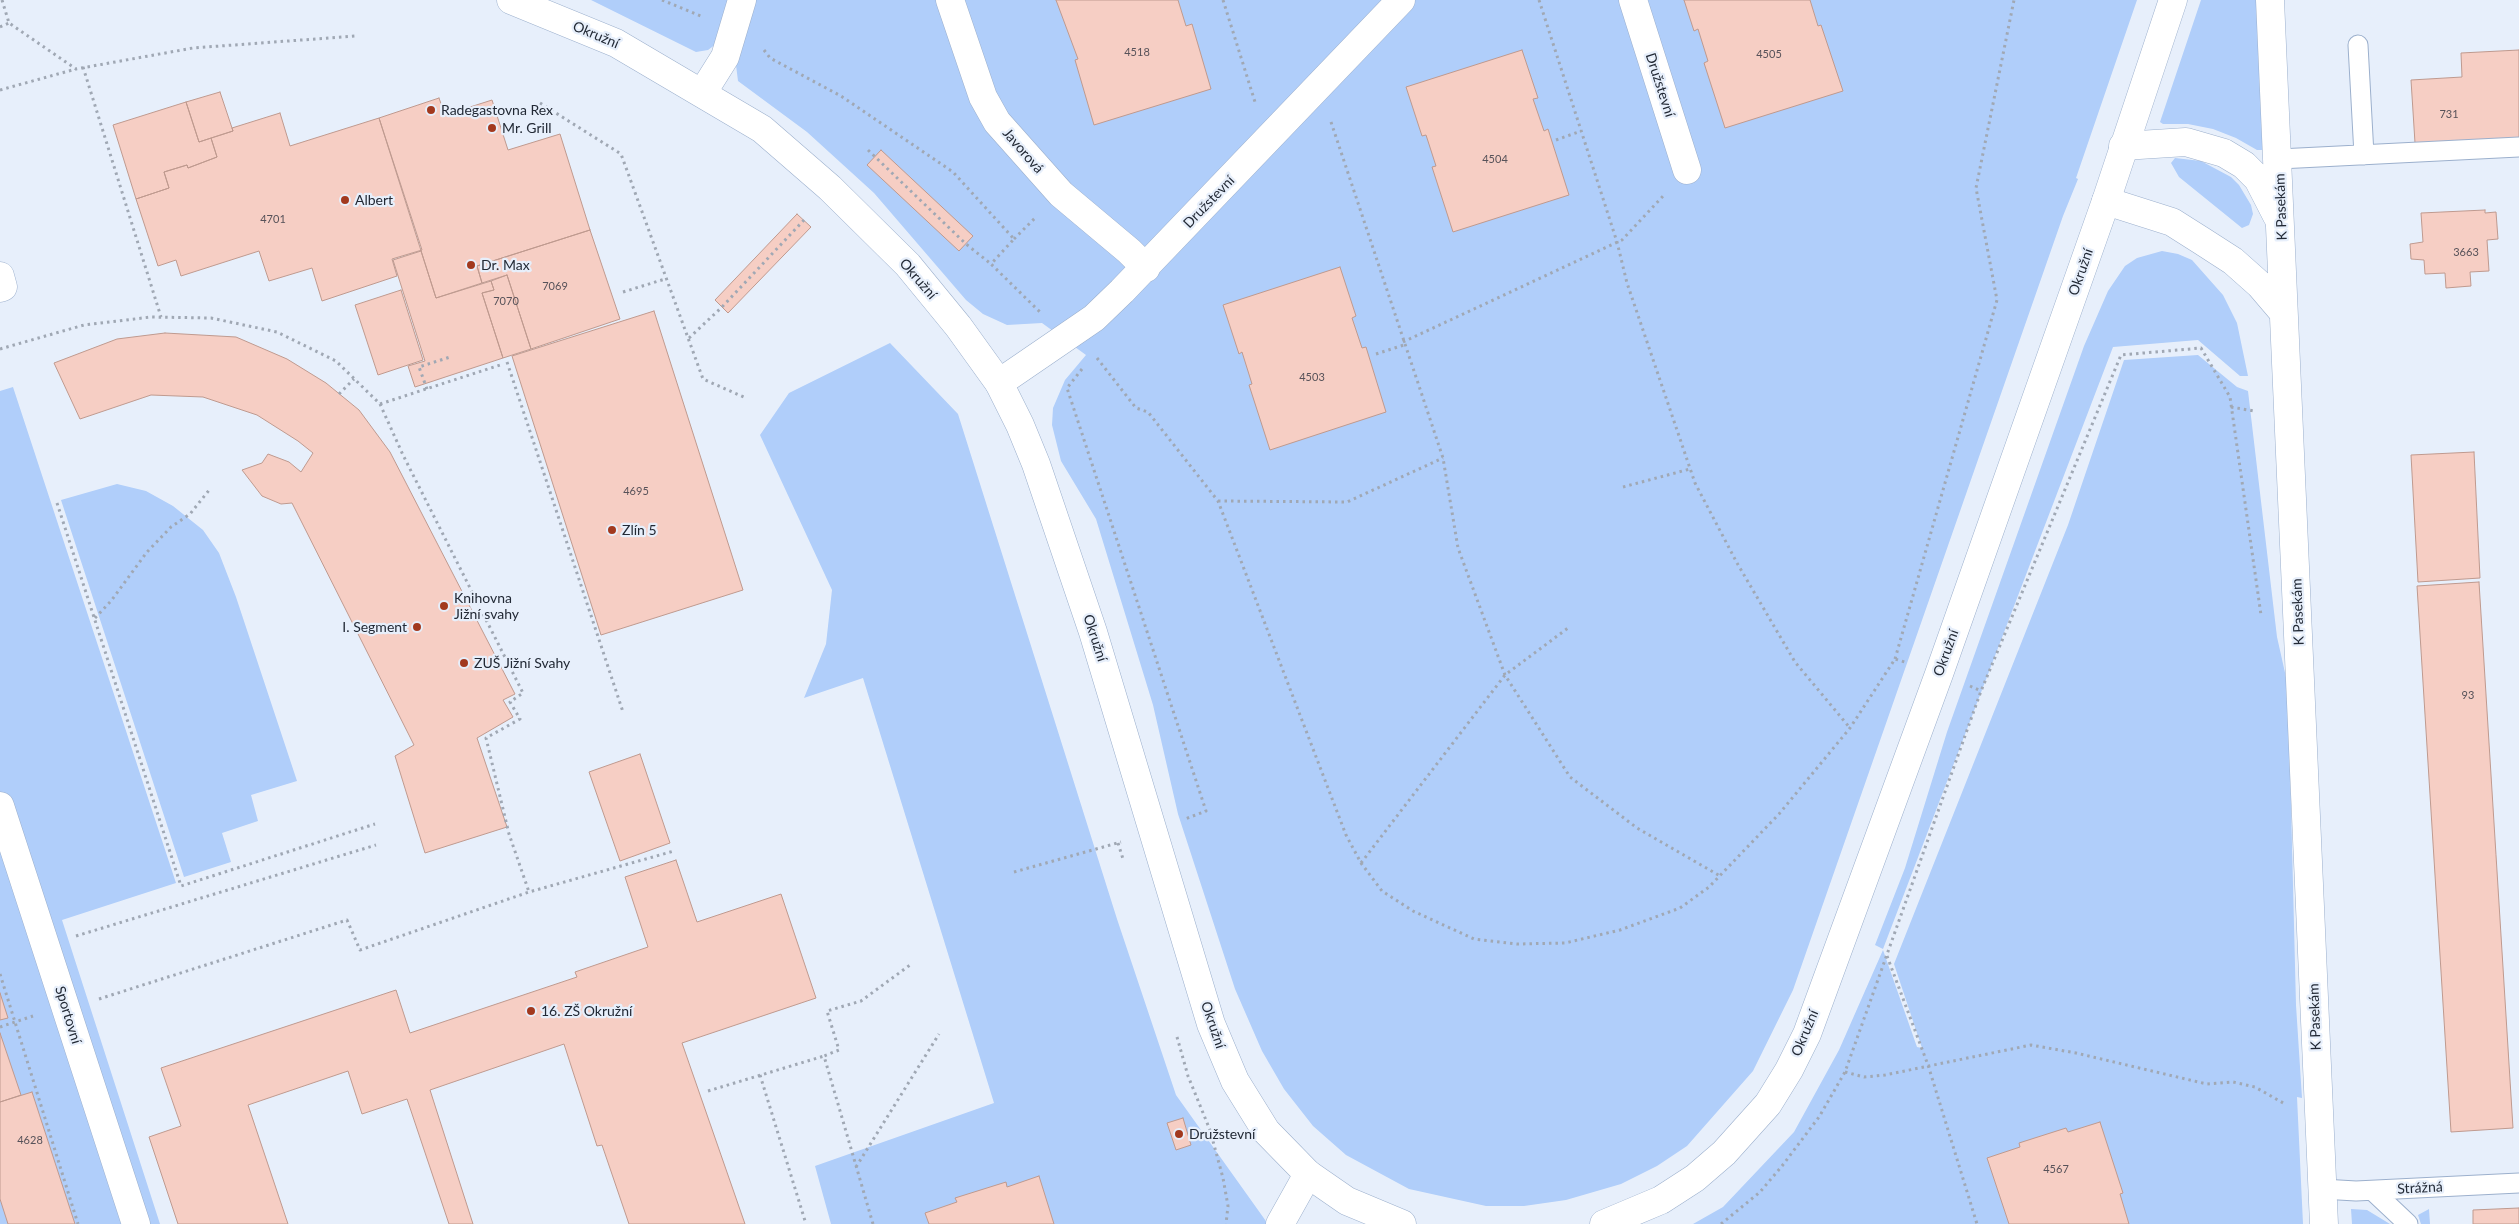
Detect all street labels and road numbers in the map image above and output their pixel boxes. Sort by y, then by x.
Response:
street label: Okružní [570,18,622,52]
street label: Družstevní [1642,51,1678,119]
street label: Javorová [999,125,1047,177]
street label: Družstevní [1180,172,1238,232]
street label: K Pasekám [2271,173,2291,241]
street label: Okružní [2065,246,2097,298]
street label: Okružní [896,255,940,303]
street label: K Pasekám [2288,578,2308,646]
street label: Okružní [1080,612,1110,664]
street label: Okružní [1930,627,1962,679]
street label: K Pasekám [2305,983,2325,1051]
street label: Sportovní [51,984,85,1046]
street label: Okružní [1197,999,1229,1051]
street label: Okružní [1788,1007,1822,1059]
street label: Strážná [2397,1178,2443,1198]

